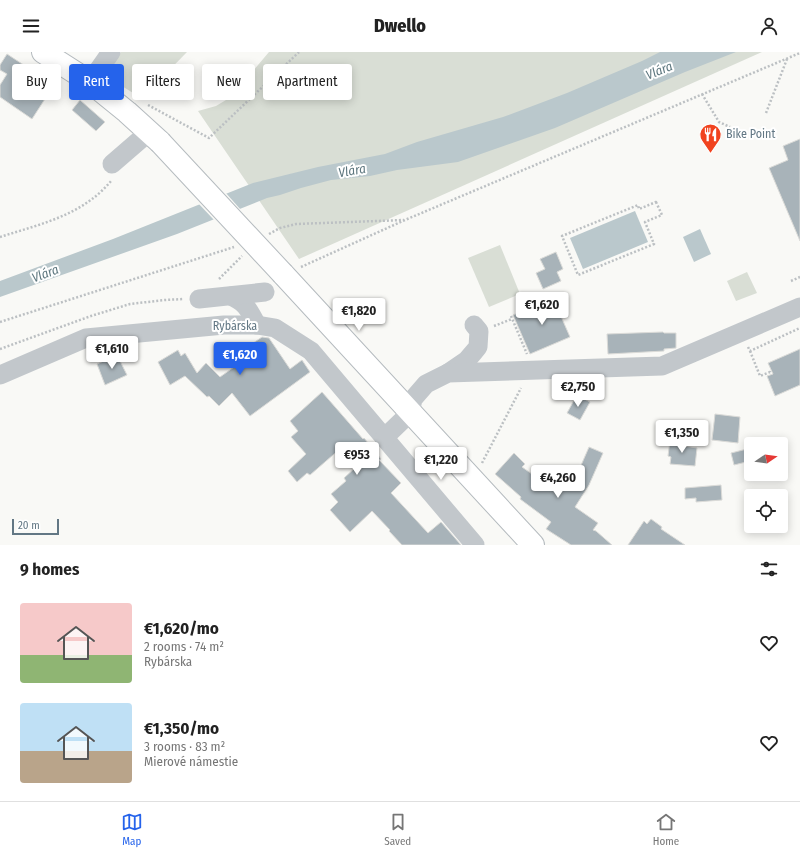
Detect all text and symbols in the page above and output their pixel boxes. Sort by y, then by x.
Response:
icon: menu [20,15,42,37]
text: Dwello [374,15,426,37]
icon: person [758,15,780,37]
water label: Vlára [644,58,675,83]
chip: Buy [12,64,61,100]
chip: Rent [69,64,124,100]
chip: Filters [132,64,194,100]
chip: New [202,64,255,100]
chip: Apartment [263,64,352,100]
restaurant icon: Bike Point [697,121,723,154]
place label: Bike Point [726,127,775,141]
water label: Vlára [337,161,367,180]
water label: Vlára [30,261,61,285]
pin: €1,620 [509,292,575,326]
text: €1,620 [525,297,559,312]
pin: €1,820 [326,298,392,332]
text: €1,820 [342,303,376,318]
street label: Rybárska [213,319,257,333]
pin: €1,610 [79,336,145,370]
text: €1,610 [95,341,129,356]
pin: €1,620 [207,342,273,376]
text: €1,620 [223,347,257,362]
pin: €2,750 [545,374,611,408]
text: €2,750 [561,379,595,394]
pin: €1,350 [649,420,715,454]
text: €1,350 [665,425,699,440]
north arrow [744,437,788,481]
map controls [744,437,788,533]
pin: €953 [333,442,381,476]
text: €953 [344,447,370,462]
pin: €1,220 [408,447,474,481]
text: €1,220 [424,452,458,467]
pin: €4,260 [525,465,591,499]
text: €4,260 [540,470,576,485]
button: locate [744,489,788,533]
scale bar [12,517,59,536]
text: 20 m [18,519,40,532]
icon: filters [758,558,780,580]
text: 9 homes [20,559,79,580]
text: €1,620/mo [144,618,219,639]
icon: home [52,619,100,667]
icon: heart [758,632,780,654]
text: 2 rooms · 74 m² [144,639,224,654]
text: Rybárska [144,654,192,669]
text: €1,350/mo [144,718,219,739]
icon: home [52,719,100,767]
icon: heart [758,732,780,754]
text: 3 rooms · 83 m² [144,739,225,754]
text: Mierové námestie [144,754,238,769]
tab: Map [121,811,143,848]
tab: Saved [384,811,411,848]
tab: Home [653,811,679,848]

